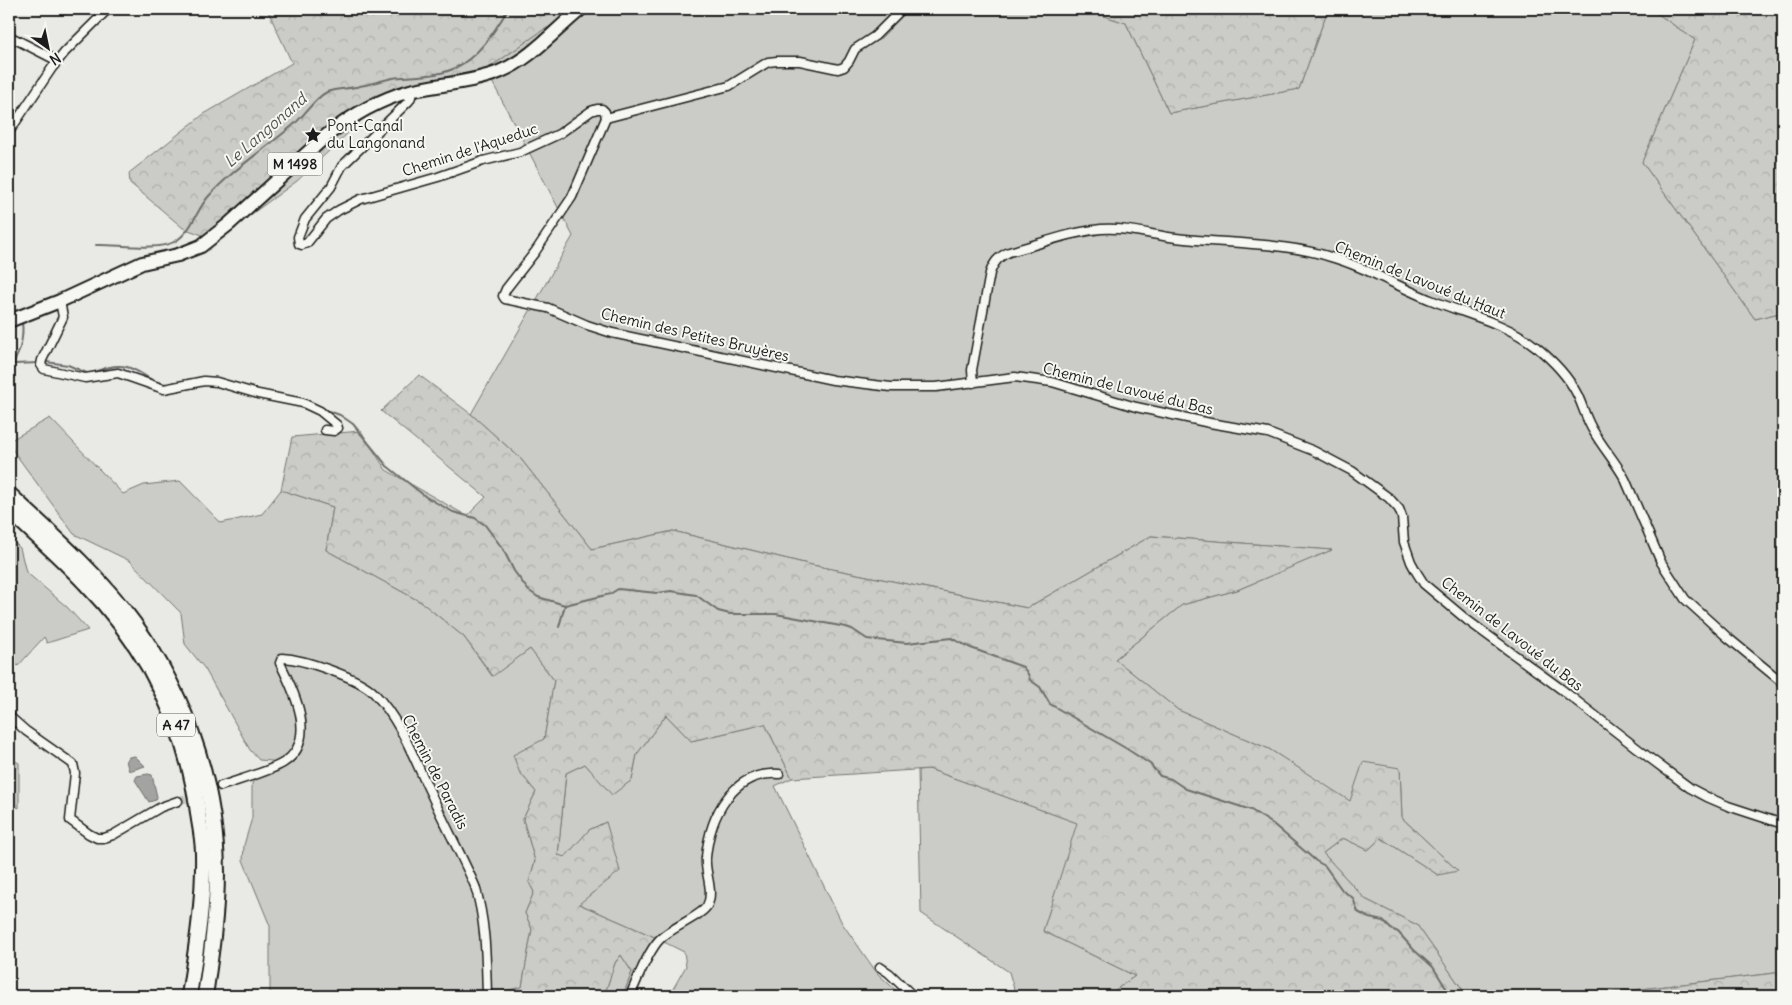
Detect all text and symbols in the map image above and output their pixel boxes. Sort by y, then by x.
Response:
north arrow [22,22,72,72]
text: N [46,49,64,69]
water label: Le Langonand [220,87,312,171]
place label: Pont-Canal du Langonand [327,116,425,152]
street label: Chemin de l'Aqueduc [400,119,540,180]
place icon: Pont-Canal du Langonand [303,125,323,145]
road number: M 1498 [268,152,322,175]
street label: Chemin de Lavoué du Haut [1332,237,1508,323]
street label: Chemin des Petites Bruyères [599,304,791,365]
street label: Chemin de Lavoué du Bas [1041,358,1215,419]
street label: Chemin de Lavoué du Bas [1438,572,1587,695]
street label: Chemin de Paradis [398,711,473,833]
road number: A 47 [157,714,195,736]

